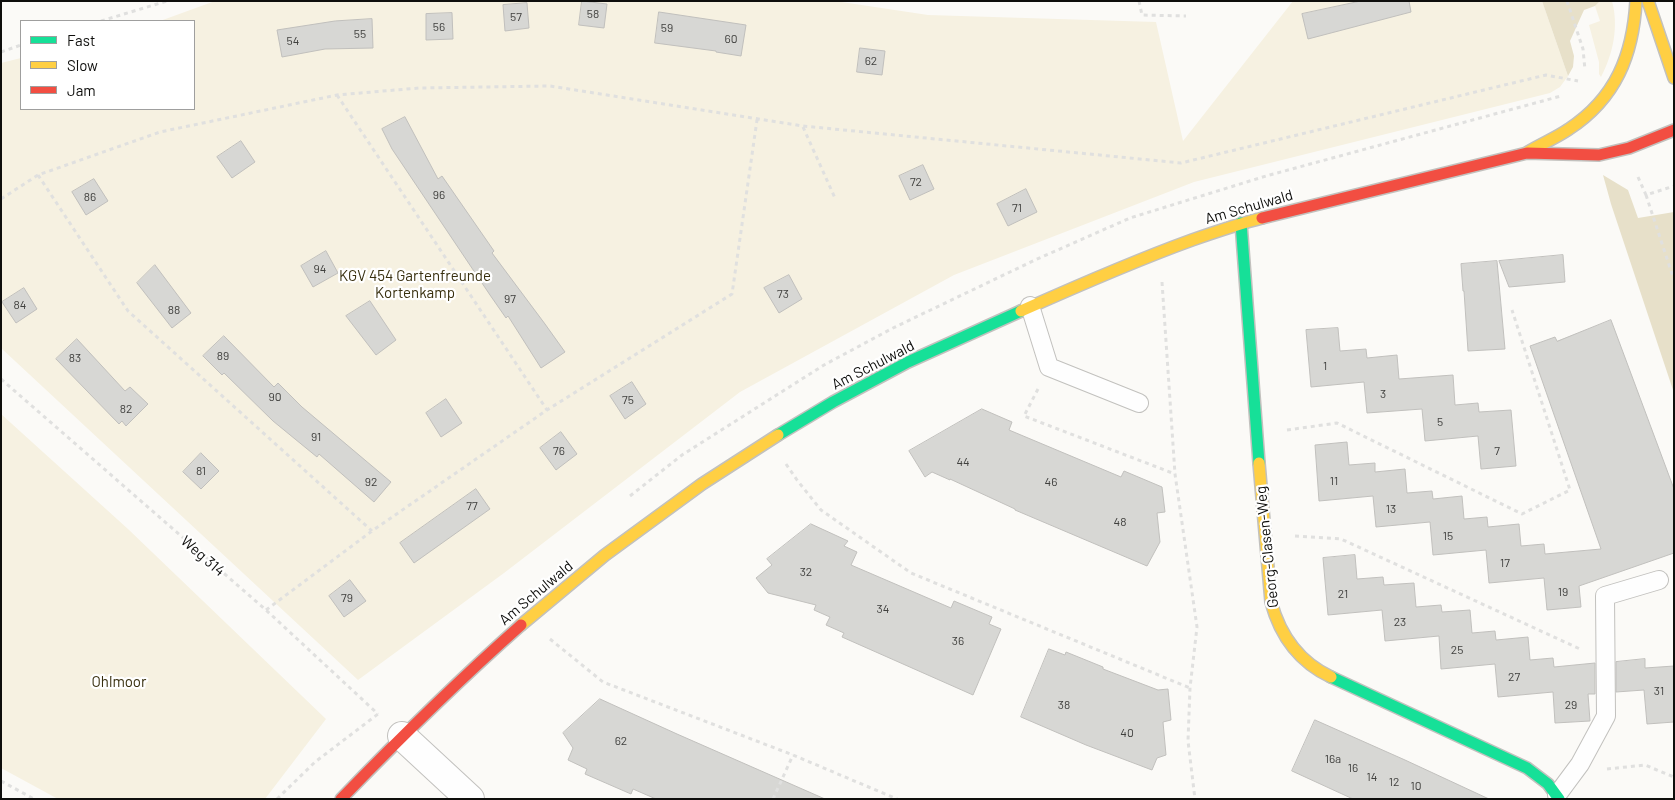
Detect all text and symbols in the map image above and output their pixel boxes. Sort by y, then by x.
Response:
house number: 58 [587,7,599,21]
house number: 57 [510,10,522,24]
legend [20,20,195,110]
house number: 56 [433,20,445,34]
house number: 59 [661,21,673,35]
house number: 55 [354,27,366,41]
text: Fast [67,31,95,49]
house number: 60 [725,32,737,46]
house number: 54 [287,34,299,48]
house number: 62 [865,54,877,68]
text: Slow [67,56,98,74]
text: Jam [67,81,96,99]
house number: 72 [910,175,922,189]
street label: Am Schulwald [1203,186,1295,228]
house number: 96 [433,188,445,202]
house number: 86 [84,190,96,204]
house number: 71 [1012,201,1022,215]
house number: 94 [314,262,326,276]
park label: KGV 454 Gartenfreunde Kortenkamp [339,267,491,302]
house number: 73 [777,287,789,301]
house number: 97 [504,292,516,306]
house number: 84 [14,298,26,312]
house number: 88 [168,303,180,317]
street label: Am Schulwald [829,336,917,394]
house number: 89 [217,349,229,363]
house number: 83 [69,351,81,365]
house number: 1 [1323,359,1327,373]
house number: 3 [1380,387,1386,401]
house number: 90 [268,390,282,404]
house number: 75 [622,393,634,407]
house number: 82 [120,402,132,416]
house number: 5 [1437,415,1443,429]
house number: 91 [311,430,321,444]
house number: 76 [553,444,565,458]
house number: 7 [1494,444,1500,458]
house number: 44 [956,455,970,469]
house number: 81 [196,464,206,478]
house number: 11 [1330,474,1338,488]
house number: 92 [365,475,377,489]
house number: 46 [1045,475,1057,489]
street label: Georg-Clasen-Weg [1252,485,1282,609]
house number: 77 [466,499,478,513]
house number: 13 [1386,502,1396,516]
house number: 48 [1114,515,1126,529]
house number: 15 [1443,529,1453,543]
street label: Weg 314 [177,532,229,580]
house number: 17 [1500,556,1510,570]
street label: Am Schulwald [496,557,576,629]
house number: 32 [800,565,812,579]
house number: 19 [1558,585,1568,599]
house number: 21 [1338,587,1348,601]
house number: 79 [341,591,353,605]
house number: 34 [877,602,889,616]
house number: 23 [1394,615,1406,629]
house number: 36 [952,634,964,648]
house number: 25 [1451,643,1463,657]
house number: 27 [1508,670,1520,684]
park label: Ohlmoor [92,673,146,691]
house number: 31 [1654,684,1664,698]
house number: 38 [1058,698,1070,712]
house number: 29 [1565,698,1577,712]
house number: 40 [1120,726,1134,740]
house number: 62 [615,734,627,748]
house number: 16a [1325,752,1341,766]
house number: 16 [1348,761,1358,775]
house number: 14 [1367,770,1377,784]
house number: 12 [1389,775,1399,789]
house number: 10 [1411,779,1421,793]

